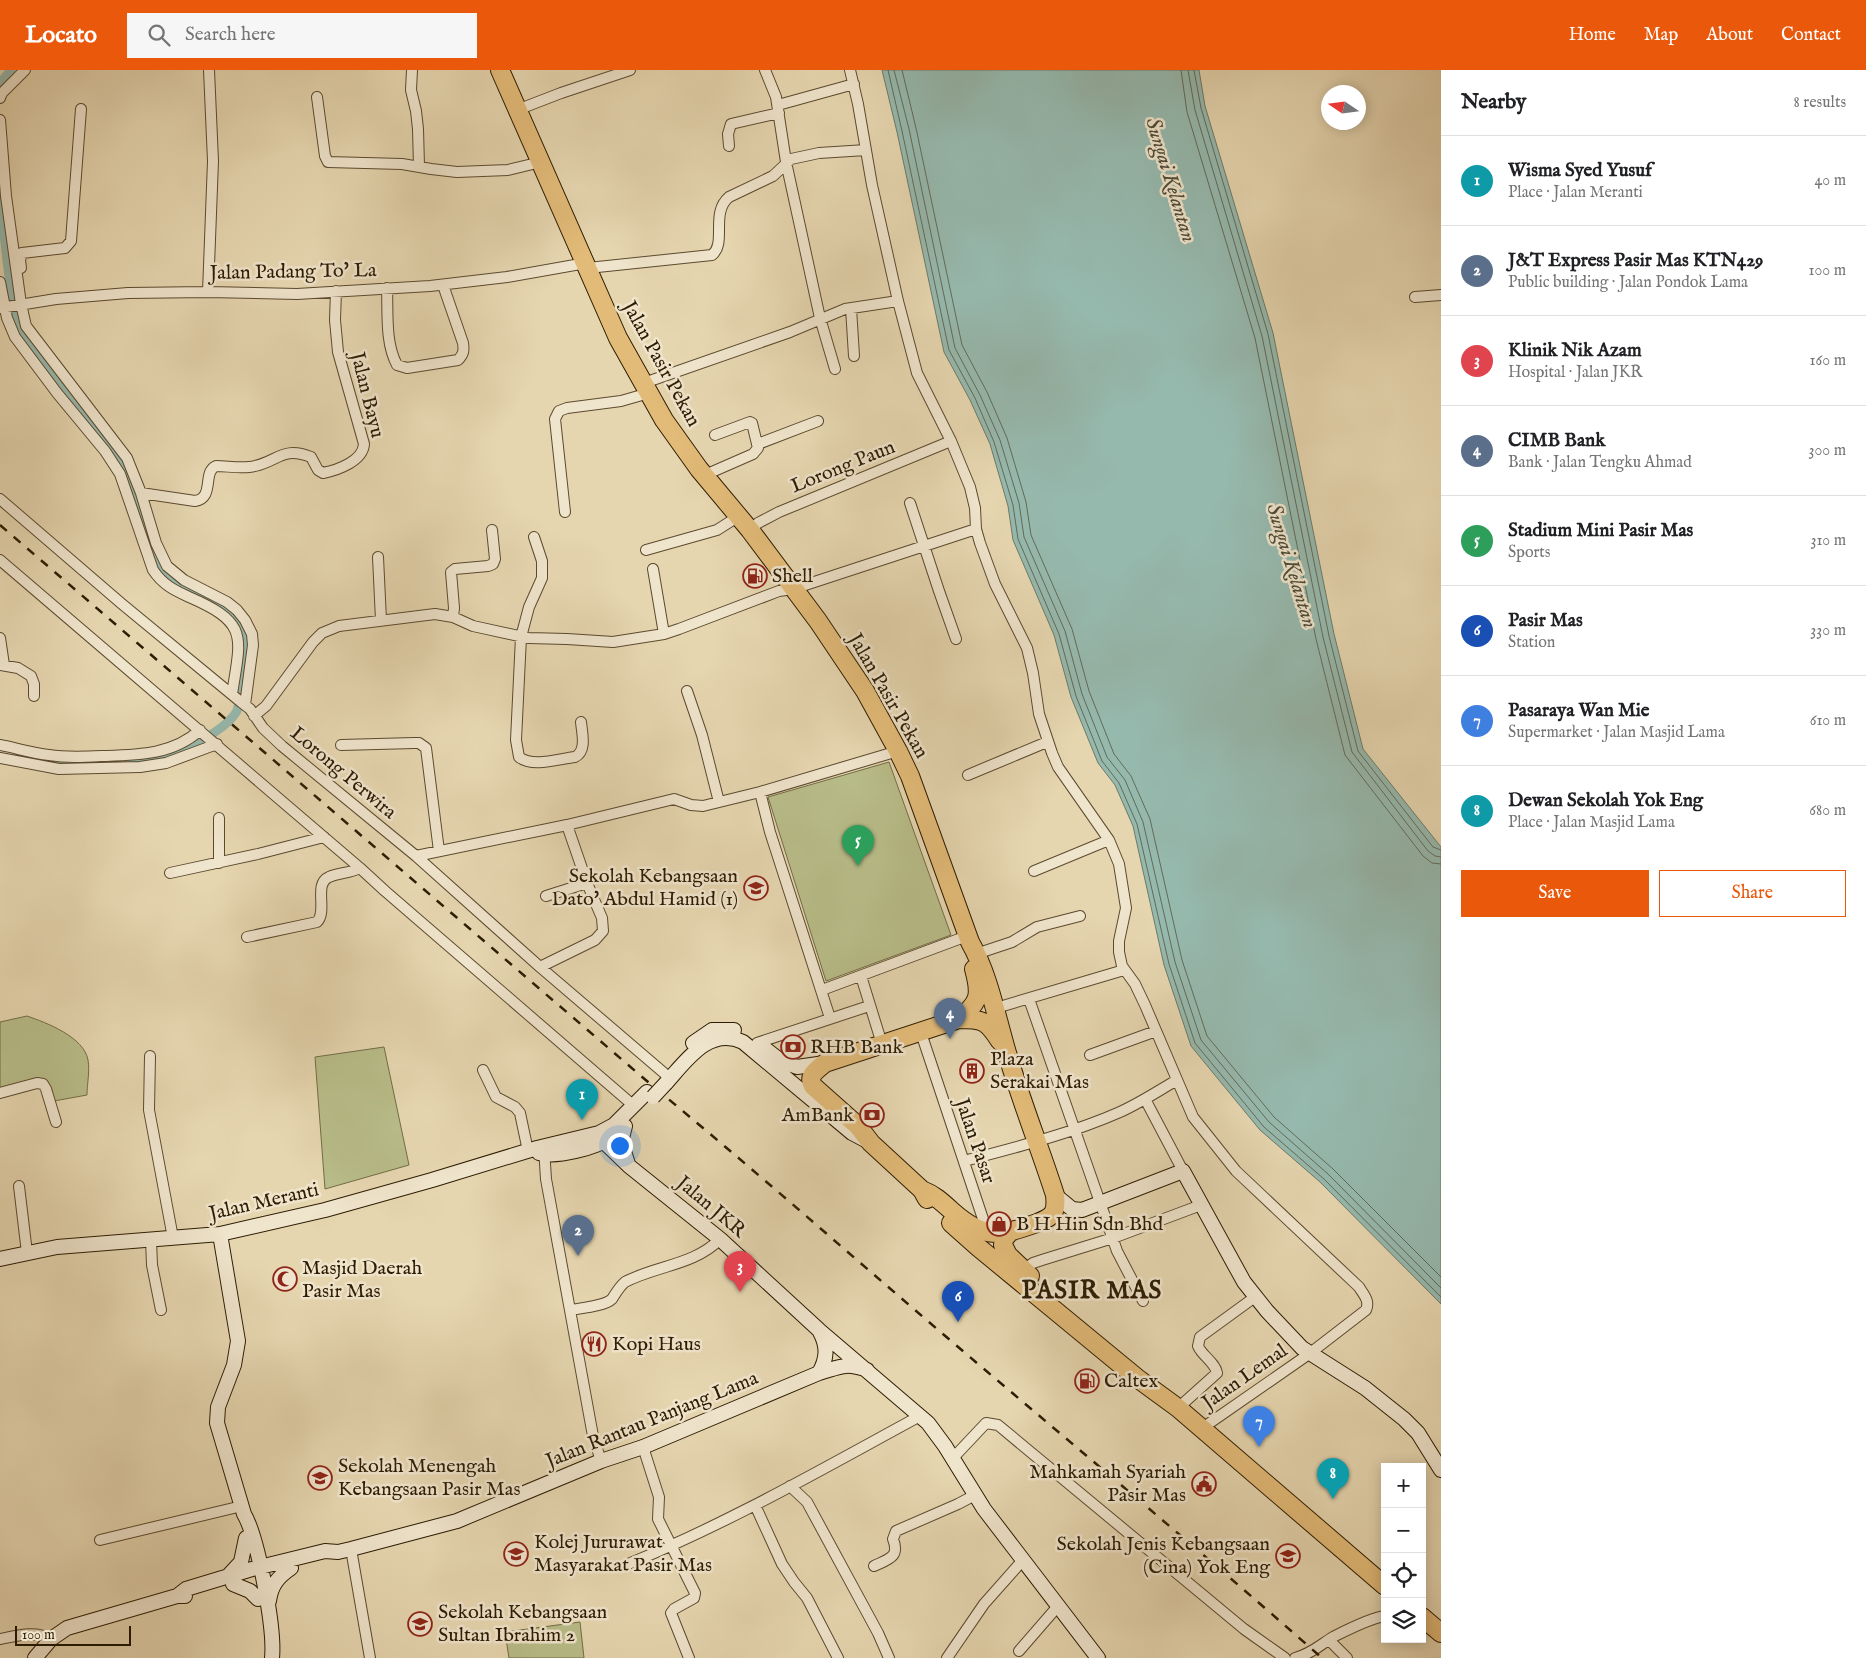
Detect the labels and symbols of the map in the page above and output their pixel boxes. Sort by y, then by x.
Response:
north arrow [1321,85,1366,130]
water label: Sungai Kelantan [1138,114,1202,246]
street label: Jalan Padang To' La [207,258,377,286]
street label: Jalan Pasir Pekan [615,295,706,432]
street label: Jalan Bayu [344,348,390,440]
street label: Lorong Paun [787,435,899,499]
water label: Sungai Kelantan [1259,500,1323,632]
fuel station icon: Shell [742,563,768,589]
place label: Shell [772,564,813,589]
street label: Jalan Pasir Pekan [841,627,934,763]
street label: Lorong Perwira [285,721,402,825]
pin: 5 [842,825,874,866]
place label: Sekolah Kebangsaan Dato' Abdul Hamid (1) [552,864,738,912]
school or university icon: Sekolah Kebangsaan Dato' Abdul Hamid (1) [743,875,769,901]
pin: 4 [934,998,966,1039]
bank icon: RHB Bank [780,1034,806,1060]
place label: RHB Bank [810,1035,903,1060]
place label: Plaza Serakai Mas [990,1047,1089,1095]
building icon: Plaza Serakai Mas [959,1058,985,1084]
pin: 1 [566,1079,598,1120]
street label: Jalan Pasar [948,1093,1001,1188]
bank icon: AmBank [859,1102,885,1128]
place label: AmBank [781,1103,854,1128]
your location [607,1133,633,1159]
street label: Jalan JKR [670,1169,752,1244]
street label: Jalan Meranti [205,1177,321,1227]
shop icon: B H Hin Sdn Bhd [986,1211,1012,1237]
place label: B H Hin Sdn Bhd [1016,1212,1163,1237]
pin: 2 [562,1215,594,1256]
pin: 3 [724,1251,756,1292]
place label: Masjid Daerah Pasir Mas [302,1256,422,1304]
mosque icon: Masjid Daerah Pasir Mas [272,1266,298,1292]
district label: PASIR MAS [1022,1275,1162,1307]
pin: 6 [942,1281,974,1322]
restaurant icon: Kopi Haus [581,1331,607,1357]
place label: Kopi Haus [612,1332,701,1357]
street label: Jalan Lemal [1196,1338,1293,1417]
street label: Jalan Rantau Panjang Lama [540,1366,762,1475]
fuel station icon: Caltex [1074,1368,1100,1394]
place label: Caltex [1104,1369,1158,1394]
pin: 7 [1243,1406,1275,1447]
place label: Sekolah Menengah Kebangsaan Pasir Mas [338,1454,520,1502]
pin: 8 [1317,1458,1349,1499]
place label: Mahkamah Syariah Pasir Mas [1029,1460,1186,1508]
school or university icon: Sekolah Menengah Kebangsaan Pasir Mas [307,1465,333,1491]
public building icon: Mahkamah Syariah Pasir Mas [1191,1471,1217,1497]
place label: Kolej Jururawat Masyarakat Pasir Mas [534,1530,712,1578]
place label: Sekolah Jenis Kebangsaan (Cina) Yok Eng [1056,1532,1271,1580]
school or university icon: Kolej Jururawat Masyarakat Pasir Mas [503,1541,529,1567]
school or university icon: Sekolah Jenis Kebangsaan (Cina) Yok Eng [1275,1543,1301,1569]
place label: Sekolah Kebangsaan Sultan Ibrahim 2 [438,1600,608,1648]
school or university icon: Sekolah Kebangsaan Sultan Ibrahim 2 [407,1611,433,1637]
scale bar [15,1623,131,1646]

